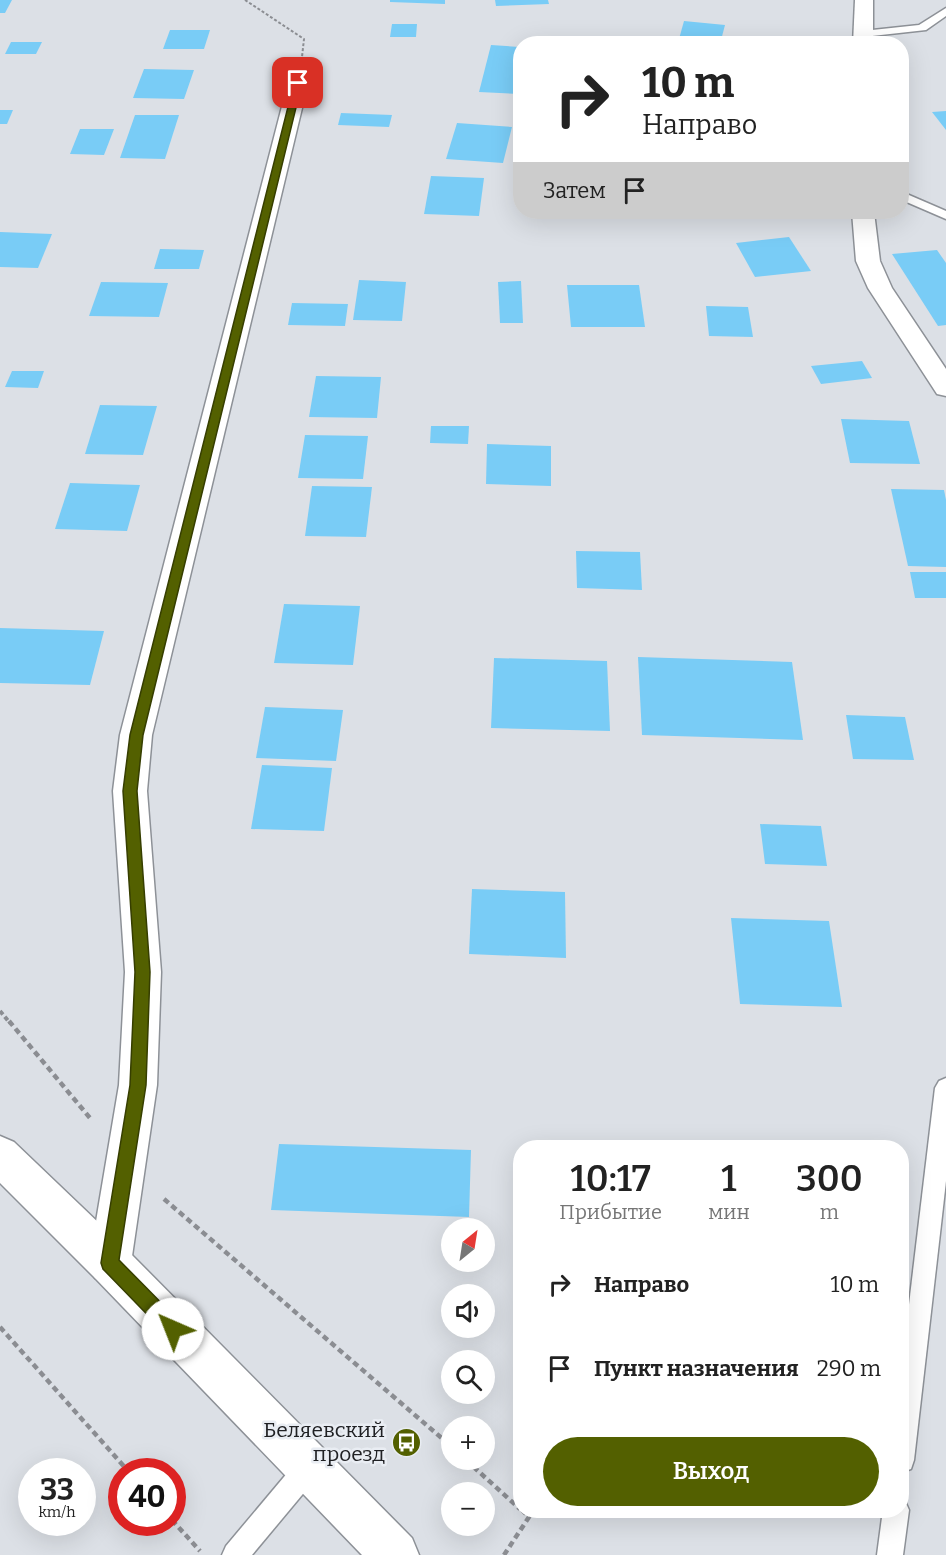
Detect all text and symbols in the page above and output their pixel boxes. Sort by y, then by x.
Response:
pin [272,57,323,108]
text: 10 m [642,58,734,108]
icon: right [543,60,621,138]
icon: arrive [281,66,314,99]
text: Направо [642,109,757,141]
icon: arrive [618,174,651,207]
text: Затем [543,177,606,204]
text: 10:17 [571,1157,651,1201]
text: 1 [721,1157,737,1201]
text: 300 [796,1157,863,1201]
text: Прибытие [559,1200,662,1224]
text: мин [708,1200,750,1224]
text: m [820,1200,839,1224]
north arrow [441,1218,495,1272]
map controls [441,1218,495,1536]
icon: right [543,1268,576,1301]
text: Направо [594,1271,689,1298]
text: 10 m [831,1271,879,1298]
button: sound [441,1284,495,1338]
position arrow [141,1297,205,1361]
button: search [441,1350,495,1404]
icon: arrive [543,1352,576,1385]
text: Пункт назначения [594,1355,799,1382]
text: 290 m [817,1355,881,1382]
button: + [441,1416,495,1470]
place label: Беляевский проезд [263,1417,385,1467]
bus stop icon: Беляевский проезд [390,1426,422,1458]
button: Выход [543,1437,879,1506]
speed limit sign: 40 [108,1458,186,1536]
text: 33 [40,1472,74,1508]
button: − [441,1482,495,1536]
text: km/h [38,1503,76,1521]

